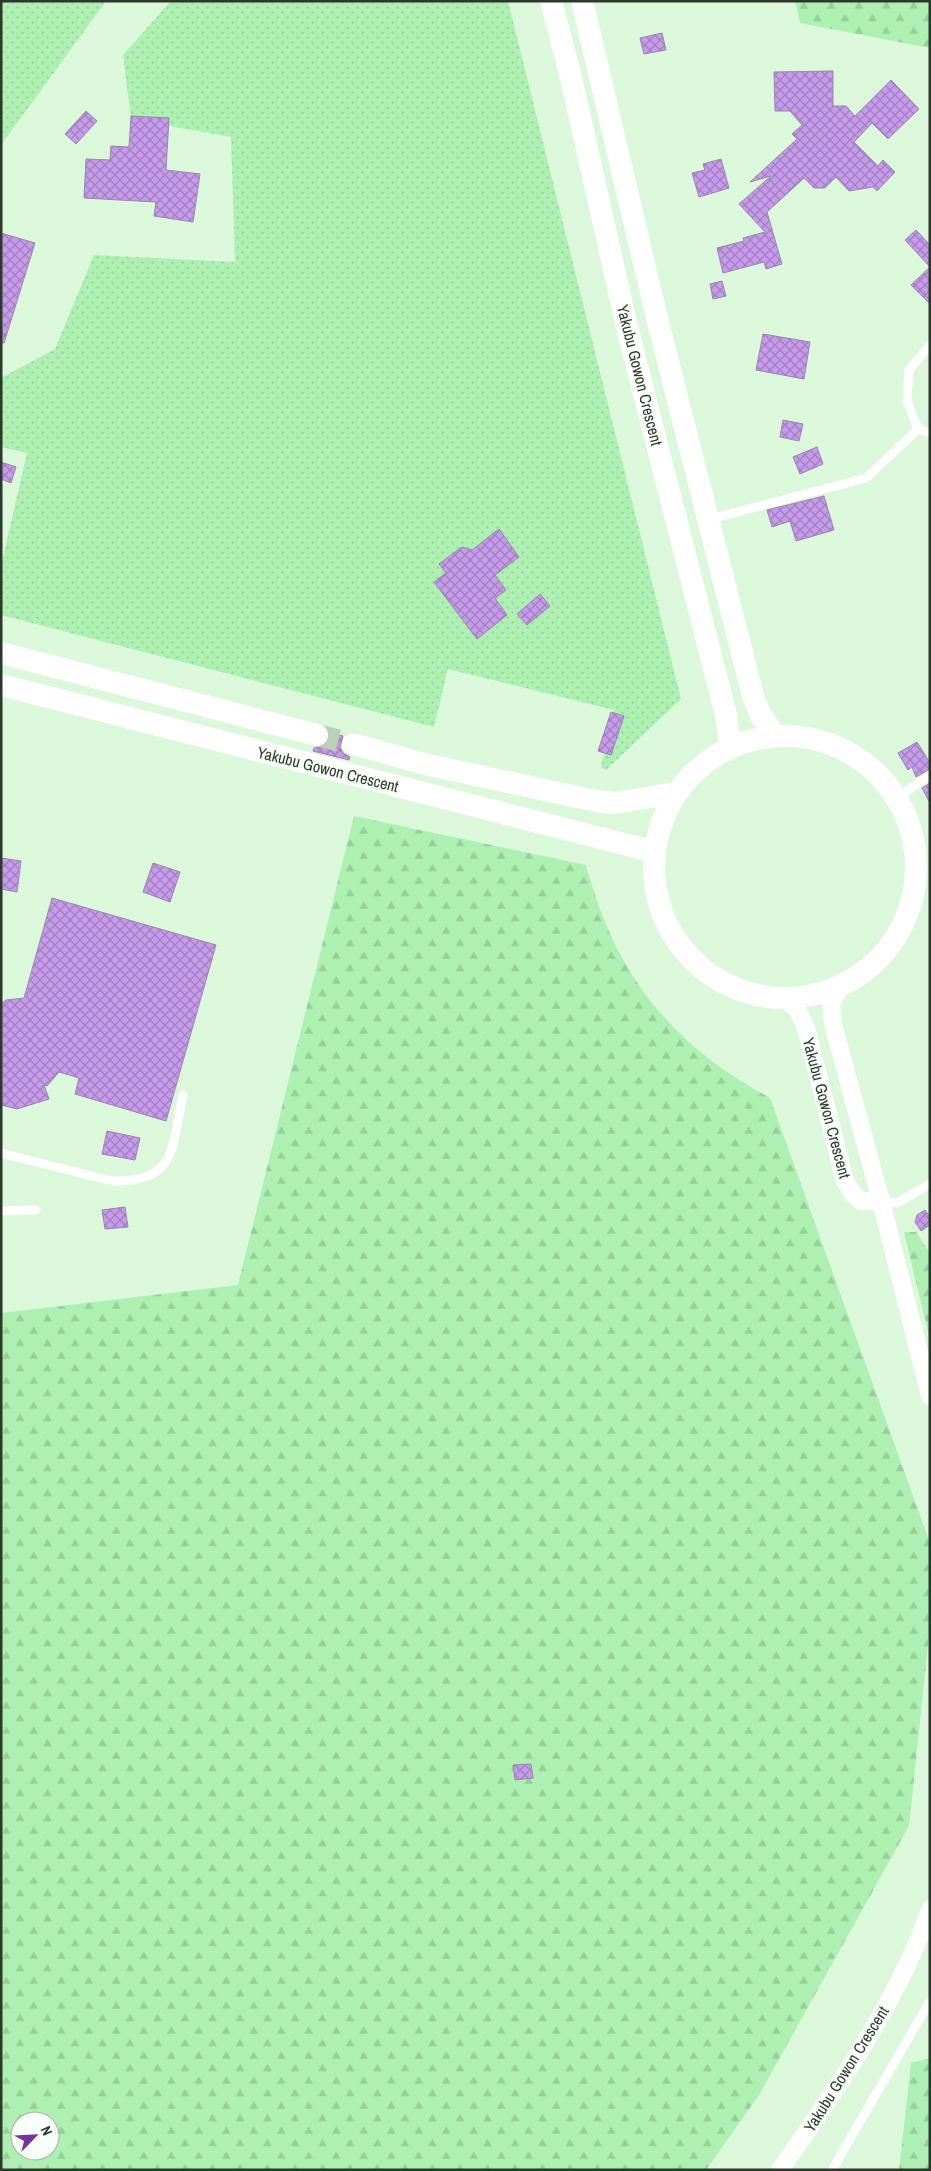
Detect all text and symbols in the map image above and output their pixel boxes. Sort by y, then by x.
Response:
street label: Yakubu Gowon Crescent [612,302,668,448]
street label: Yakubu Gowon Crescent [255,741,401,797]
street label: Yakubu Gowon Crescent [798,1035,856,1181]
street label: Yakubu Gowon Crescent [798,2001,894,2136]
north arrow [10,2111,60,2161]
text: N [37,2123,57,2138]

